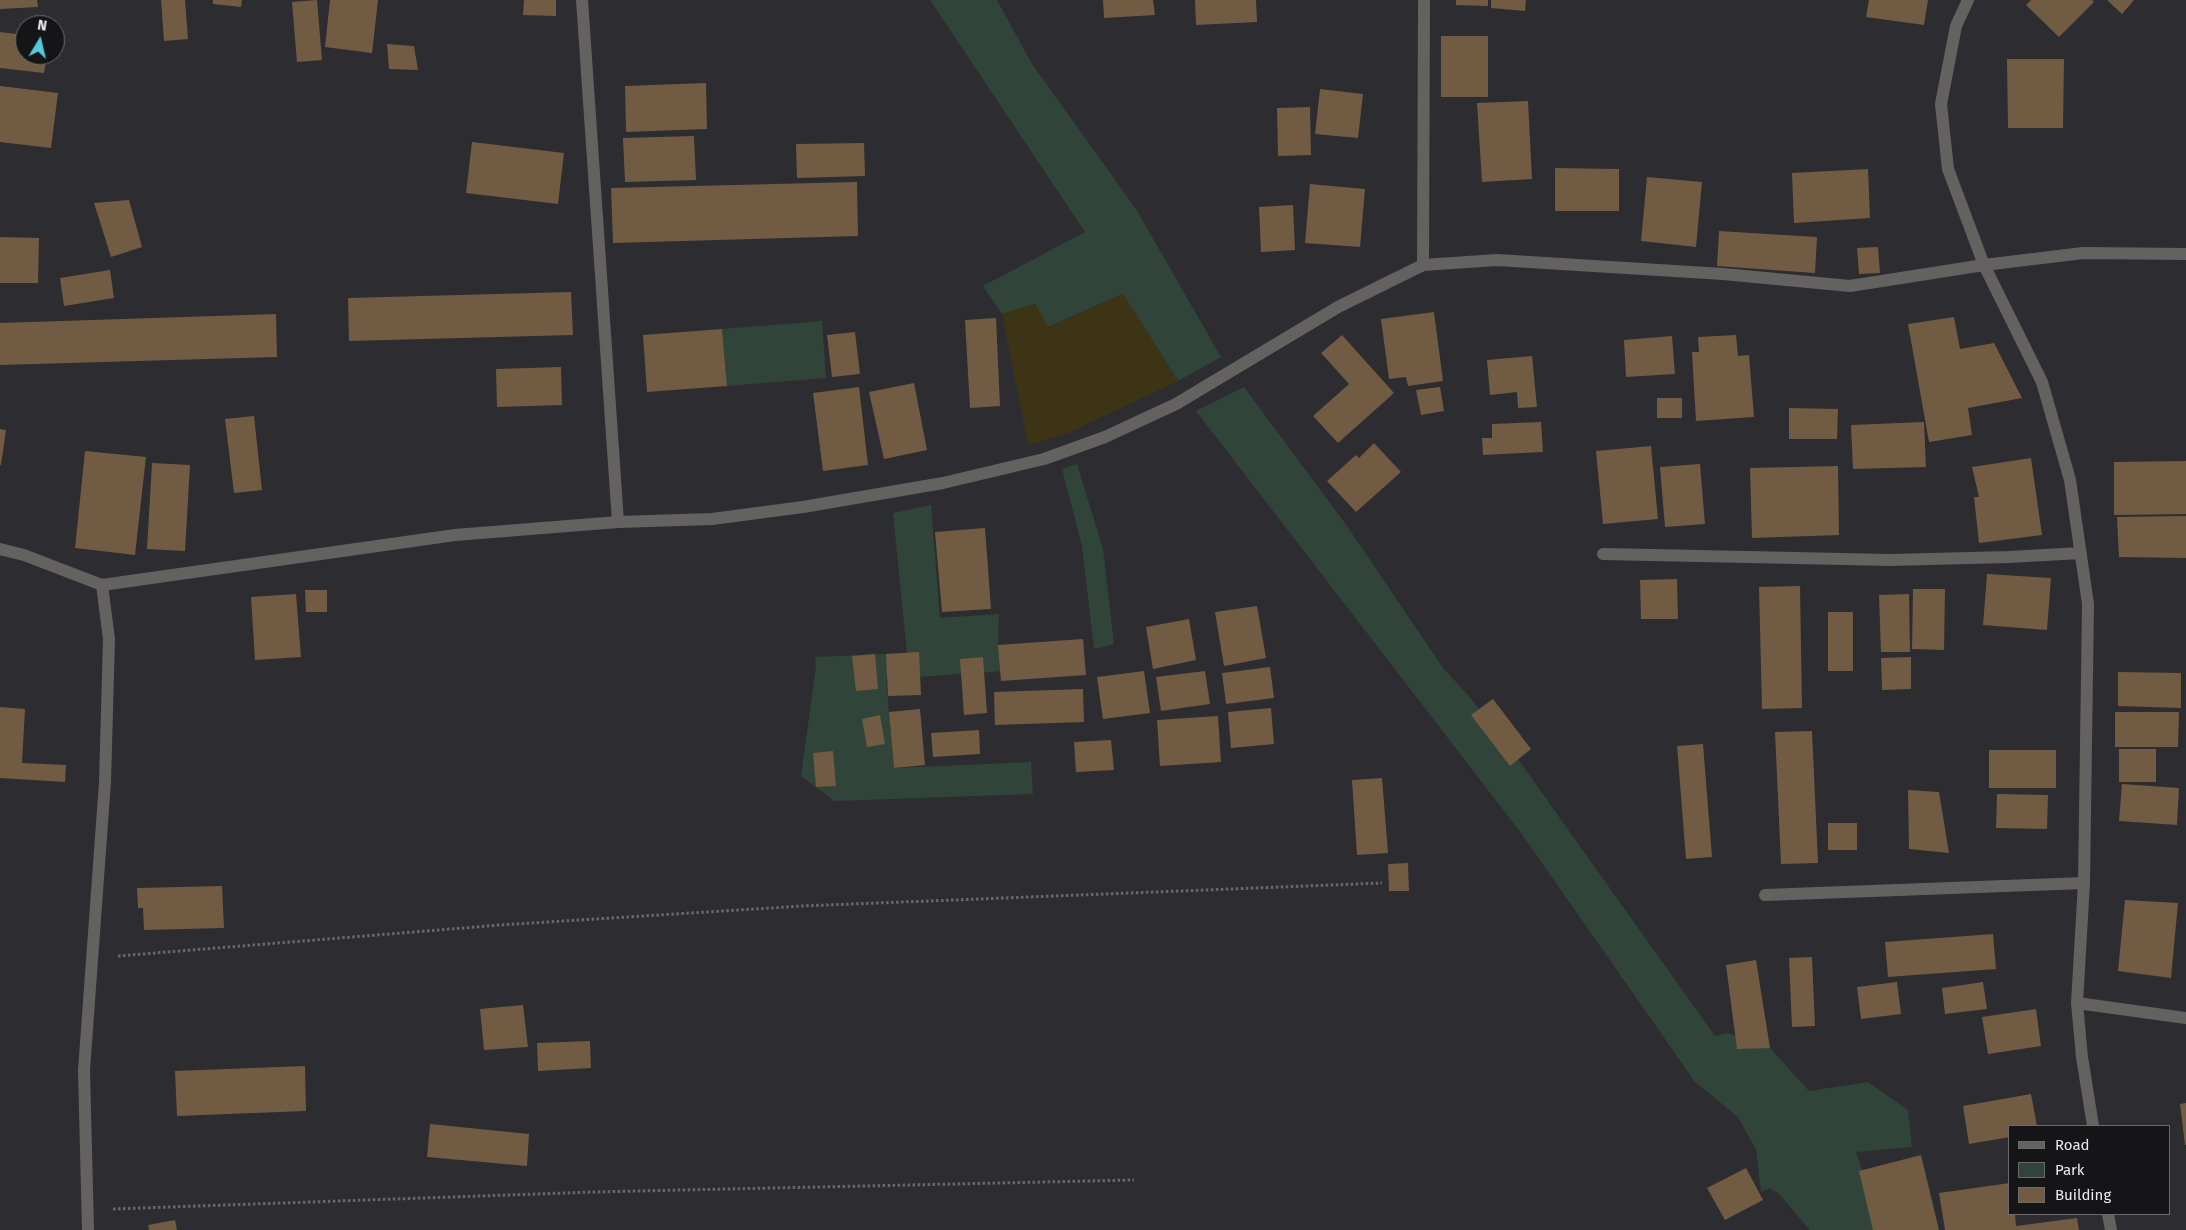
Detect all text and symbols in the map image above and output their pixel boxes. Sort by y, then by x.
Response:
north arrow [15,15,65,65]
text: N [36,17,48,35]
legend [2008,1125,2171,1215]
text: Road [2055,1136,2090,1154]
text: Park [2055,1161,2085,1179]
text: Building [2055,1186,2111,1204]

